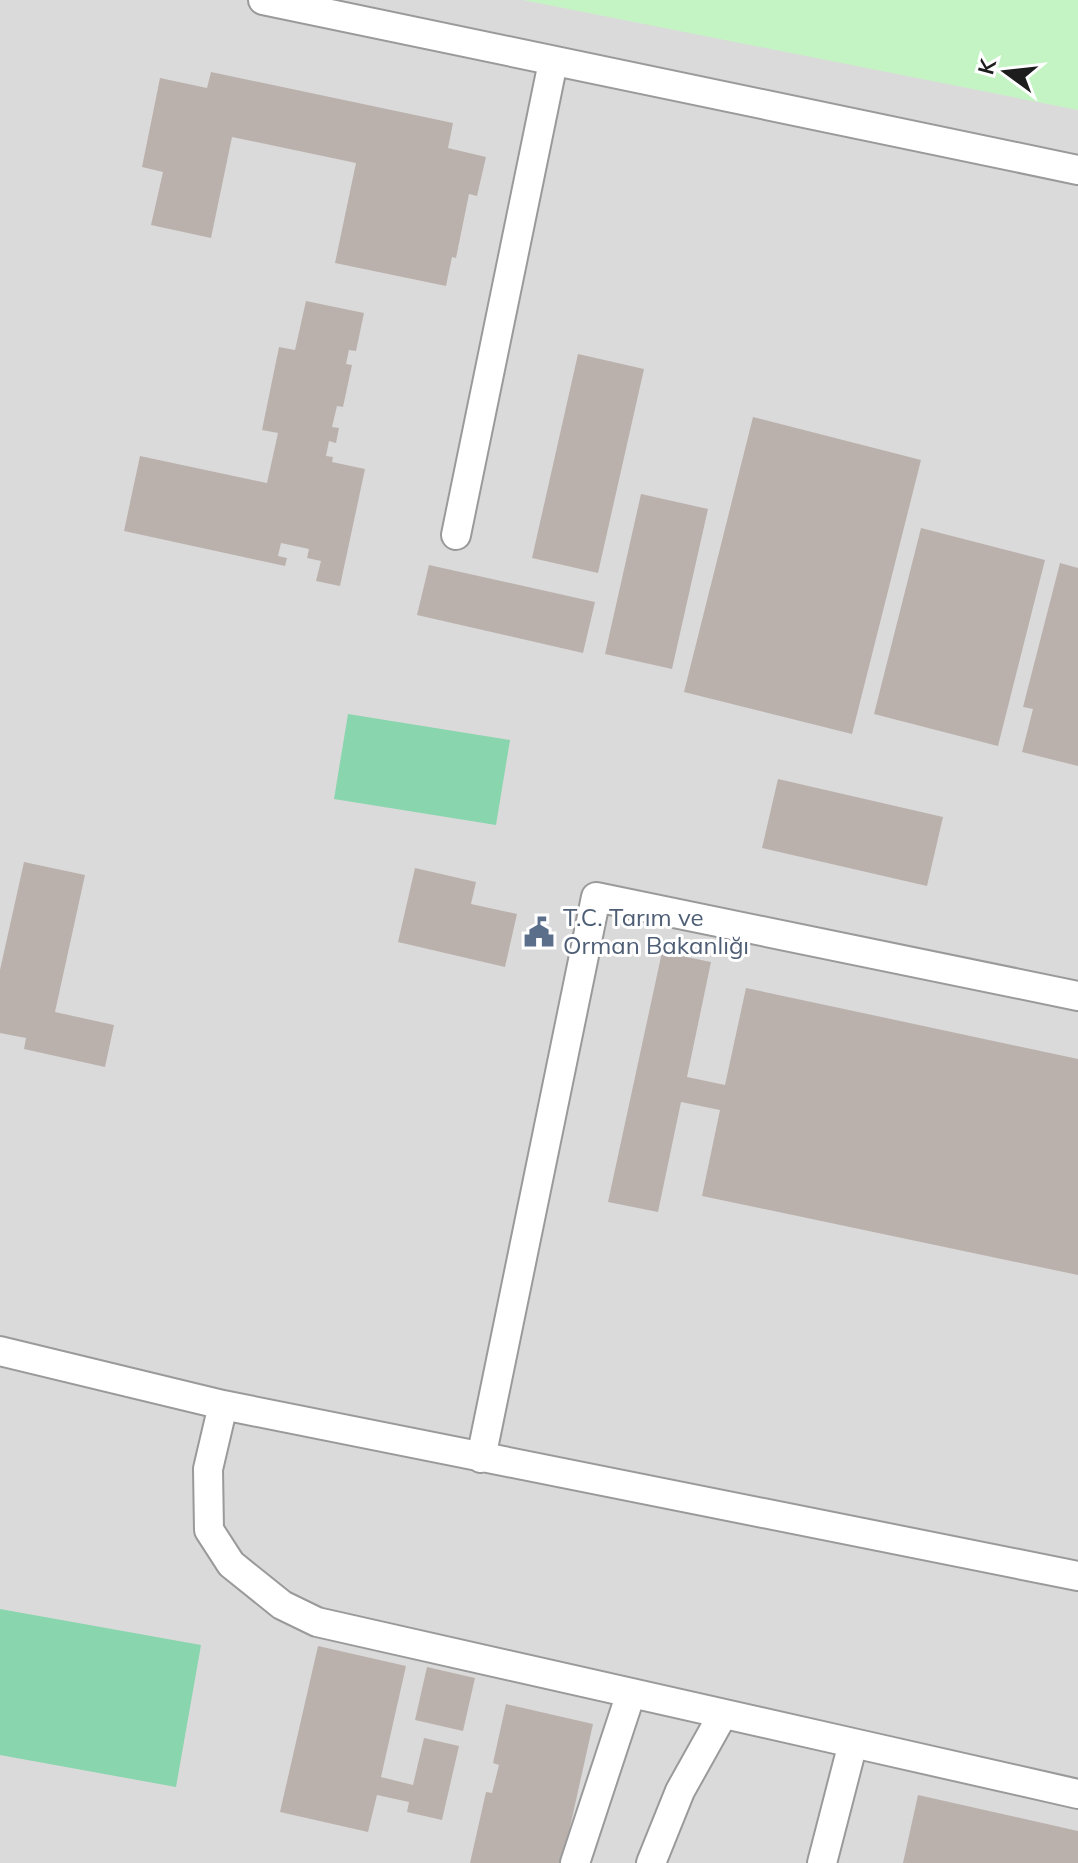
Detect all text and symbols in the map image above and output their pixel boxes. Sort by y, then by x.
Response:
north arrow [966,32,1046,112]
text: K [971,55,1002,78]
place label: T.C. Tarım ve Orman Bakanlığı [563,902,749,960]
public building icon: T.C. Tarım ve Orman Bakanlığı [522,915,556,949]

